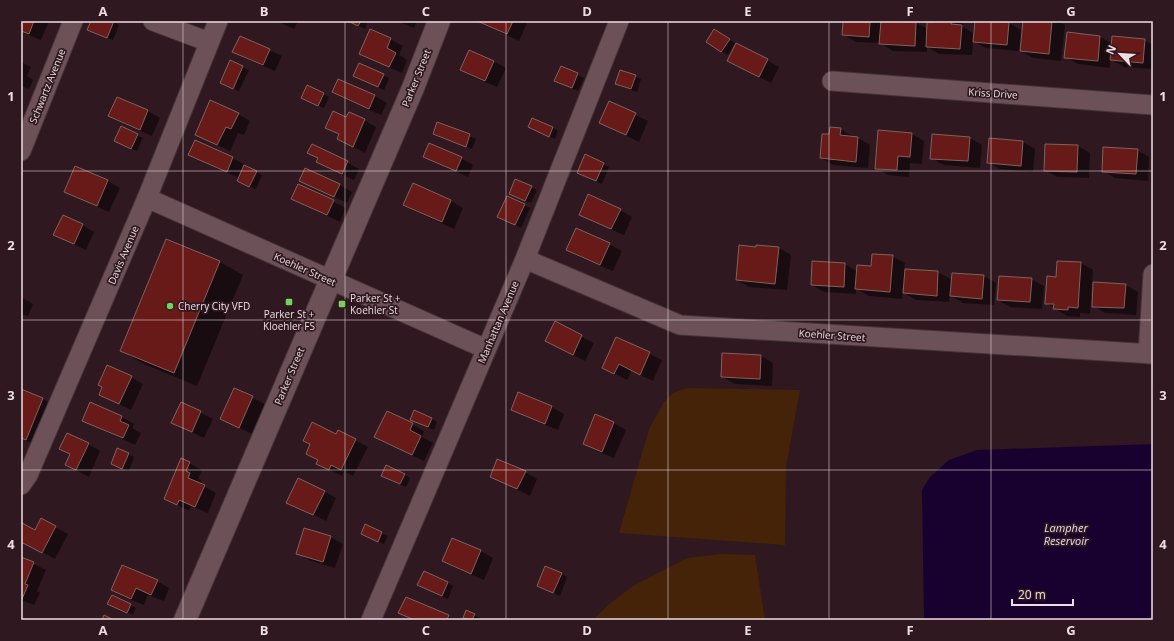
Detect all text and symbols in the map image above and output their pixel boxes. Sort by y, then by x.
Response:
text: A [99,2,108,20]
text: B [260,2,269,20]
text: C [422,2,430,20]
text: D [582,2,592,20]
text: E [744,2,752,20]
text: F [906,2,914,20]
text: G [1066,2,1076,20]
north arrow [1100,34,1140,74]
text: N [1102,42,1119,57]
street label: Schwartz Avenue [26,46,69,125]
street label: Parker Street [398,47,434,109]
street label: Kriss Drive [968,84,1018,102]
text: 1 [7,87,15,105]
text: 1 [1159,87,1167,105]
street label: Davis Avenue [104,223,142,287]
text: 2 [7,236,15,254]
text: 2 [1159,236,1167,254]
street label: Koehler Street [272,249,339,289]
street label: Manhattan Avenue [474,278,522,366]
place label: Parker St + Koehler St [350,291,401,317]
marker: Parker St + Kloehler FS [284,297,294,307]
place label: Cherry City VFD [178,299,250,313]
marker: Parker St + Koehler St [337,299,347,309]
marker: Cherry City VFD [165,301,175,311]
place label: Parker St + Kloehler FS [263,307,315,333]
street label: Koehler Street [798,326,866,344]
street label: Parker Street [271,345,308,407]
text: 3 [7,386,15,404]
text: 3 [1159,386,1167,404]
water label: Lampher Reservoir [1044,520,1089,548]
text: 4 [7,535,15,553]
text: 4 [1159,535,1167,553]
scale bar [1012,581,1073,607]
text: 20 m [1018,586,1046,603]
text: A [99,621,108,639]
text: B [260,621,269,639]
text: C [422,621,430,639]
text: D [582,621,592,639]
text: E [744,621,752,639]
text: F [906,621,914,639]
text: G [1066,621,1076,639]

